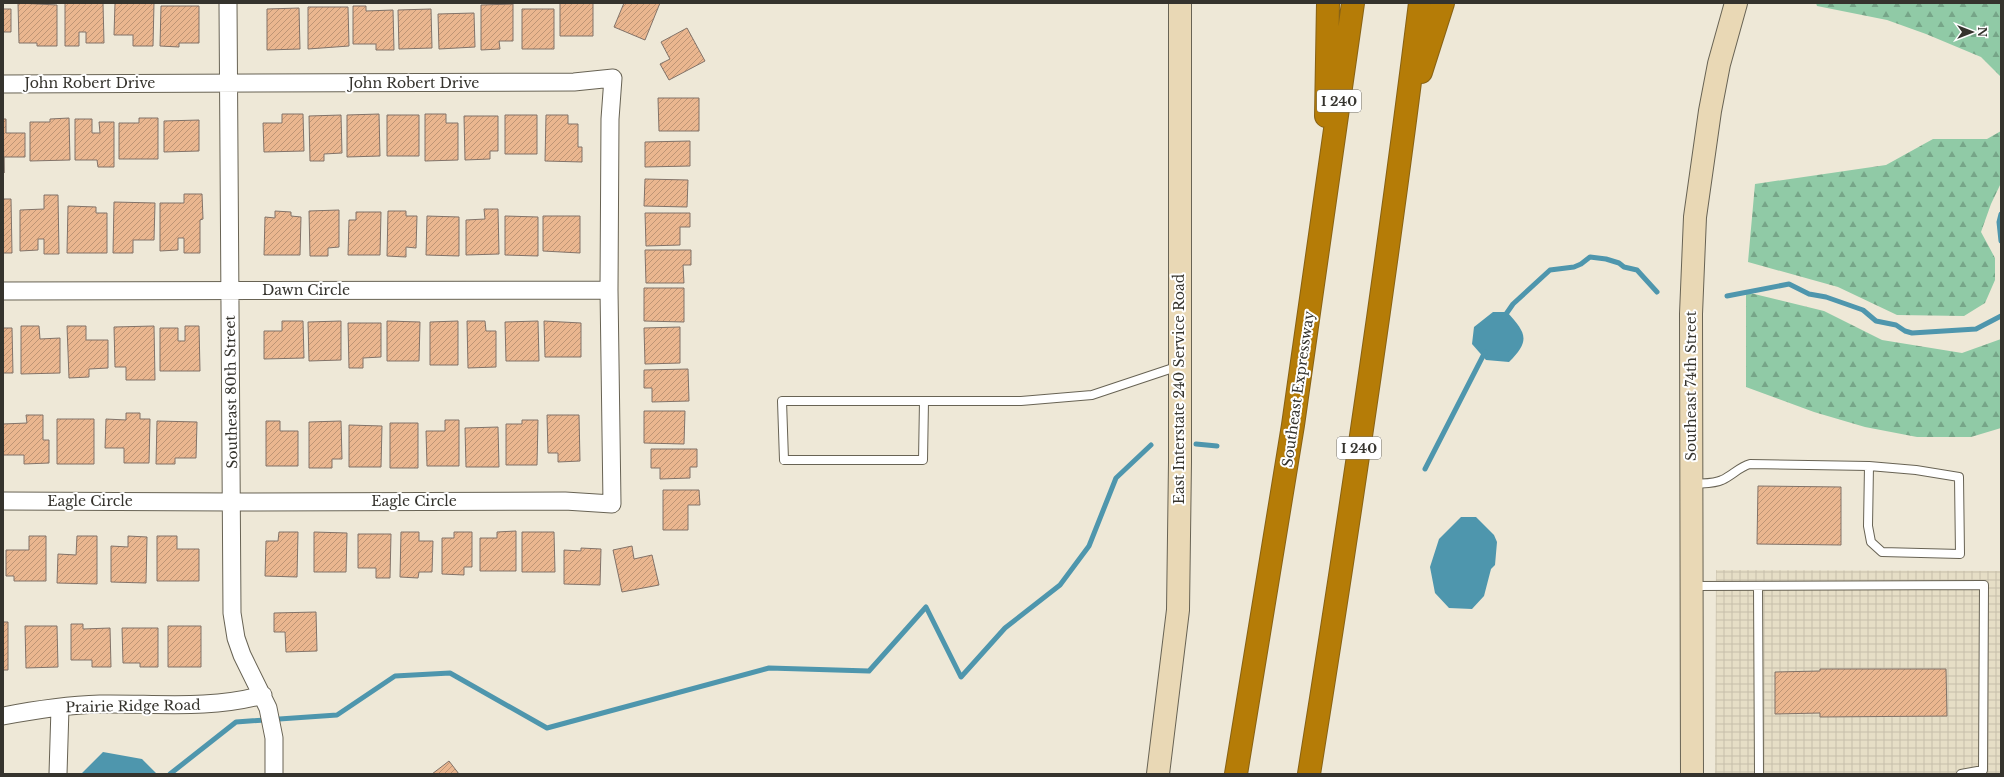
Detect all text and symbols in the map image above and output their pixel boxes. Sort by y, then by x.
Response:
north arrow [1952,12,1992,52]
text: N [1975,27,1989,38]
street label: John Robert Drive [23,74,155,92]
street label: John Robert Drive [347,74,479,92]
road number: I 240 [1317,90,1361,112]
street label: East Interstate 240 Service Road [1170,273,1188,504]
street label: Dawn Circle [262,281,350,299]
street label: Southeast Expressway [1278,310,1318,468]
street label: Southeast 74th Street [1682,310,1700,461]
street label: Southeast 80th Street [221,314,241,469]
road number: I 240 [1337,437,1381,459]
street label: Eagle Circle [47,492,133,510]
street label: Eagle Circle [371,492,457,510]
street label: Prairie Ridge Road [65,696,201,716]

